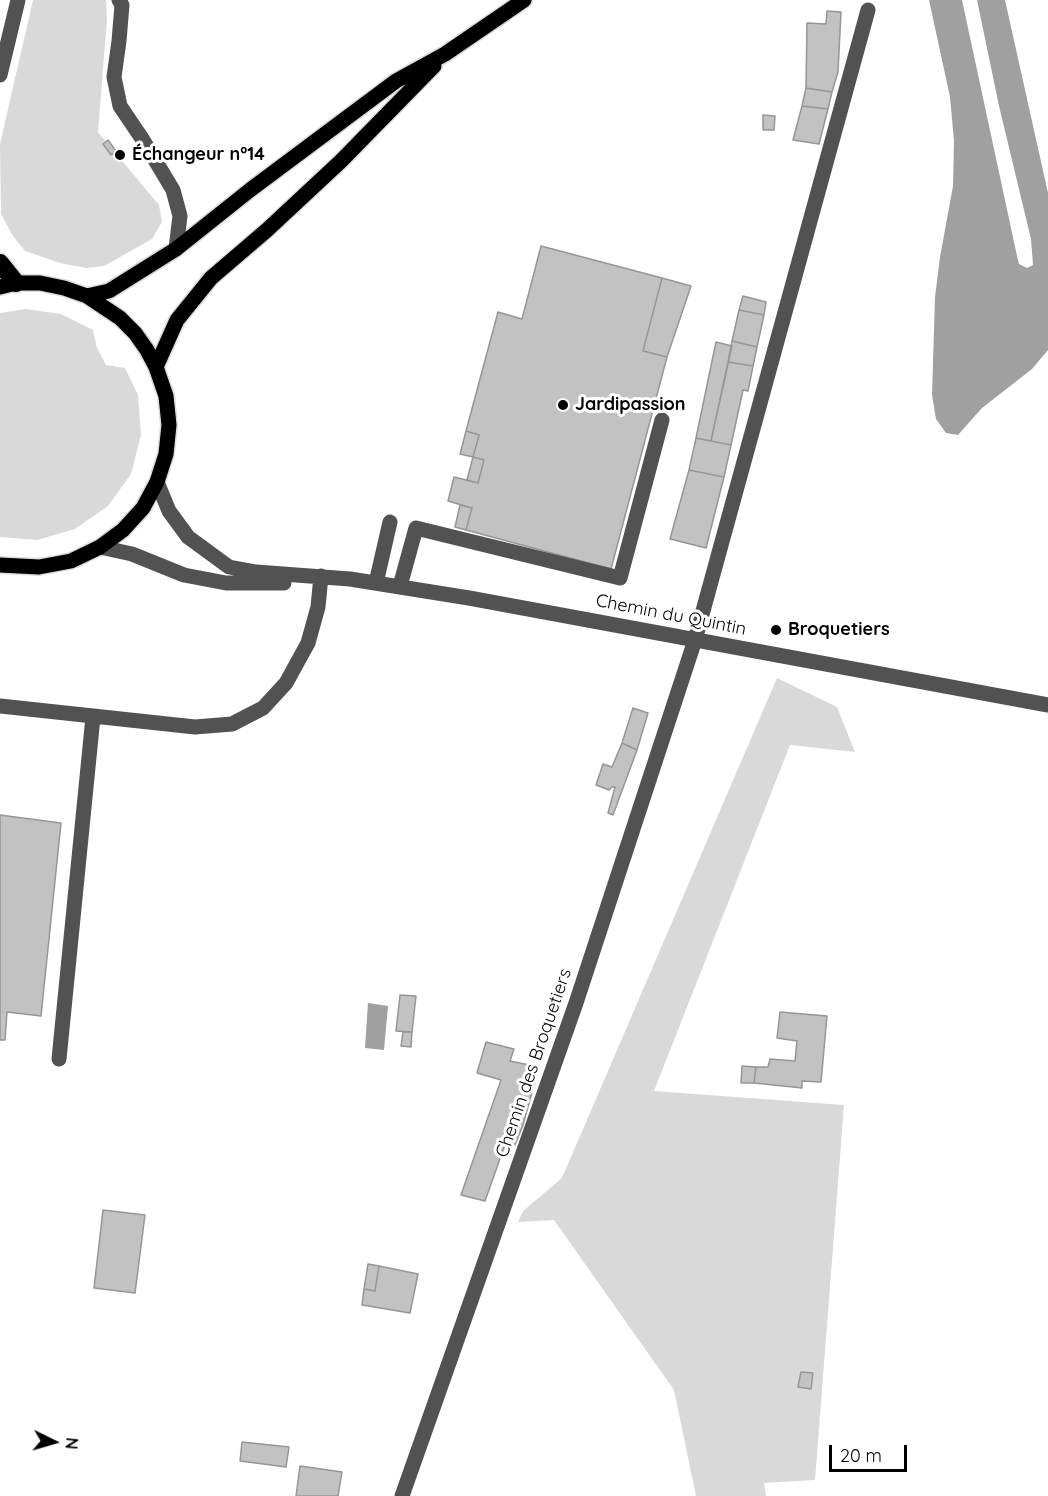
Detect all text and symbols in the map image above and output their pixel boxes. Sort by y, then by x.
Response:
place label: Échangeur n°14 [132,144,265,166]
marker: Échangeur n°14 [113,148,127,162]
place label: Jardipassion [575,394,685,416]
marker: Jardipassion [556,398,570,412]
street label: Chemin du Quintin [594,590,748,640]
place label: Broquetiers [788,619,890,641]
marker: Broquetiers [769,623,783,637]
street label: Chemin des Broquetiers [492,966,576,1160]
north arrow [24,1412,84,1472]
scale bar [832,1433,910,1471]
text: N [61,1437,82,1450]
text: 20 m [840,1444,882,1467]

